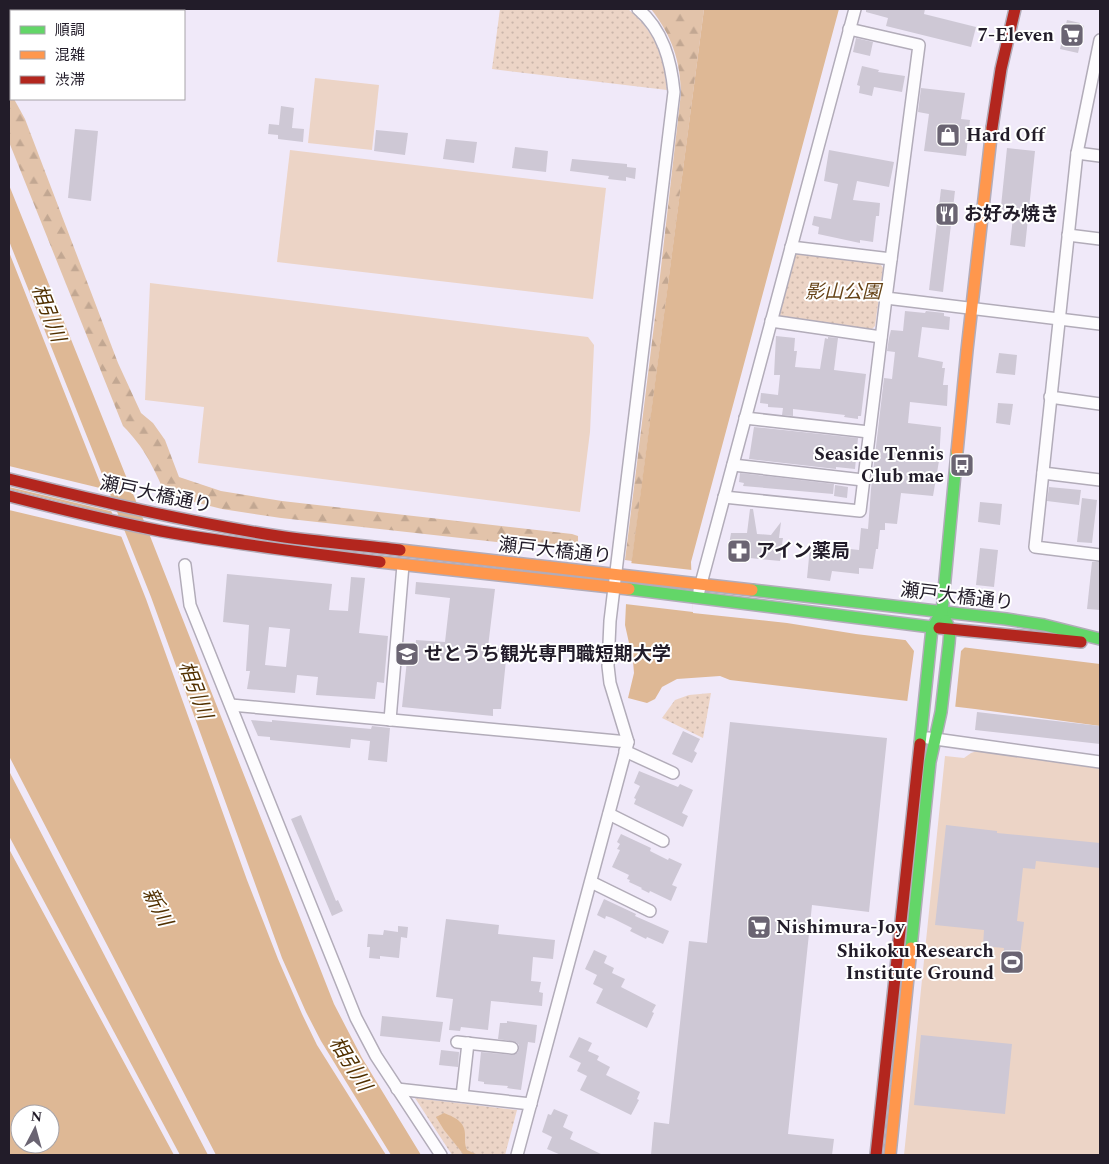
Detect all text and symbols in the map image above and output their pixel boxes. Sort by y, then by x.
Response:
legend [10,10,185,100]
text: 順調 [55,19,85,42]
place label: 7-Eleven [977,21,1054,50]
supermarket icon: 7-Eleven [1059,22,1085,48]
text: 混雑 [55,44,85,67]
text: 渋滞 [55,69,85,92]
place label: Hard Off [966,121,1046,150]
shop icon: Hard Off [935,122,961,148]
place label: お好み焼き [964,200,1059,229]
restaurant icon: お好み焼き [934,201,960,227]
park label: 影山公園 [805,278,884,307]
water label: 相引川 [23,280,73,348]
place label: Seaside Tennis Club mae [814,440,944,491]
bus stop icon: Seaside Tennis Club mae [949,452,975,478]
street label: 瀬戸大橋通り [97,469,215,521]
street label: 瀬戸大橋通り [497,531,613,571]
place label: アイン薬局 [756,537,850,566]
pharmacy icon: アイン薬局 [726,538,752,564]
street label: 瀬戸大橋通り [899,576,1015,618]
place label: せとうち観光専門職短期大学 [424,640,671,669]
school or university icon: せとうち観光専門職短期大学 [394,641,420,667]
water label: 相引川 [170,657,220,725]
water label: 新川 [135,882,180,933]
place label: Nishimura-Joy [776,913,906,942]
supermarket icon: Nishimura-Joy [746,914,772,940]
place label: Shikoku Research Institute Ground [837,937,994,988]
sports icon: Shikoku Research Institute Ground [999,949,1025,975]
water label: 相引川 [321,1031,380,1099]
north arrow [10,1104,60,1154]
text: N [30,1106,43,1128]

